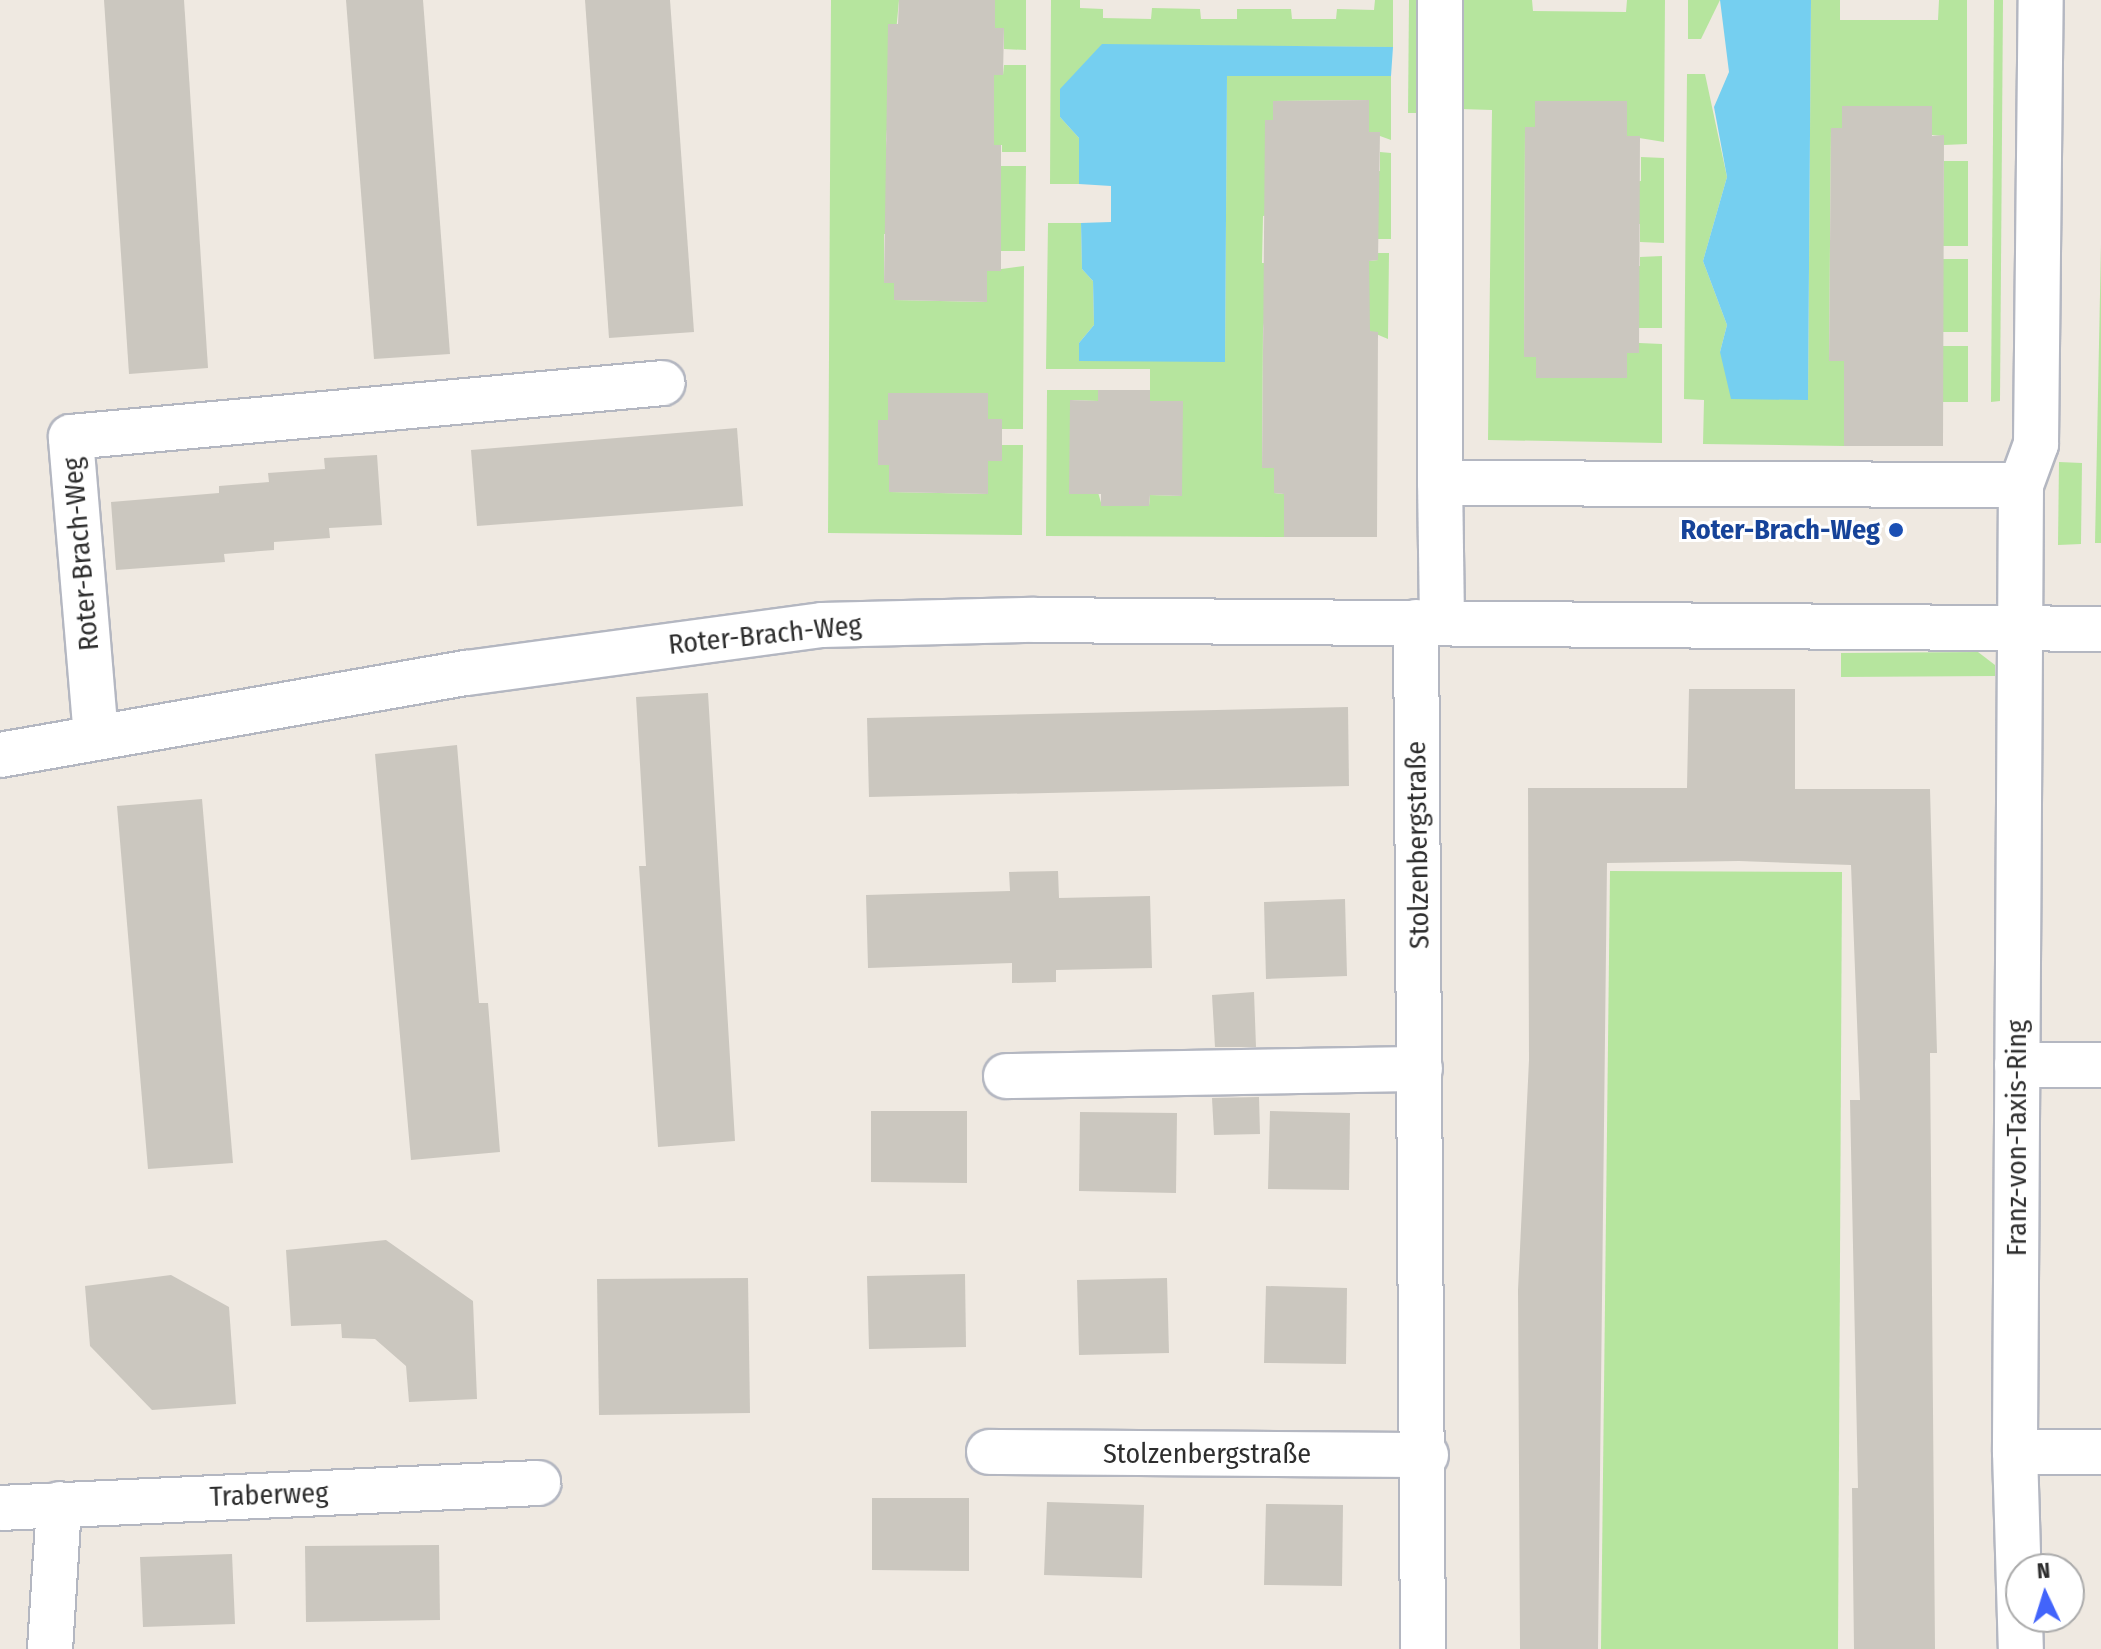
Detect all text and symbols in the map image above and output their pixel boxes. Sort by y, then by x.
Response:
street label: Roter-Brach-Weg [56,456,106,652]
place label: Roter-Brach-Weg [1680,513,1880,547]
marker: Roter-Brach-Weg [1887,521,1905,539]
street label: Roter-Brach-Weg [667,608,863,662]
street label: Stolzenbergstraße [1399,741,1437,949]
street label: Franz-von-Taxis-Ring [2000,1020,2034,1256]
street label: Stolzenbergstraße [1103,1437,1311,1471]
street label: Traberweg [209,1476,329,1514]
north arrow [2005,1553,2085,1633]
text: N [2036,1557,2051,1584]

